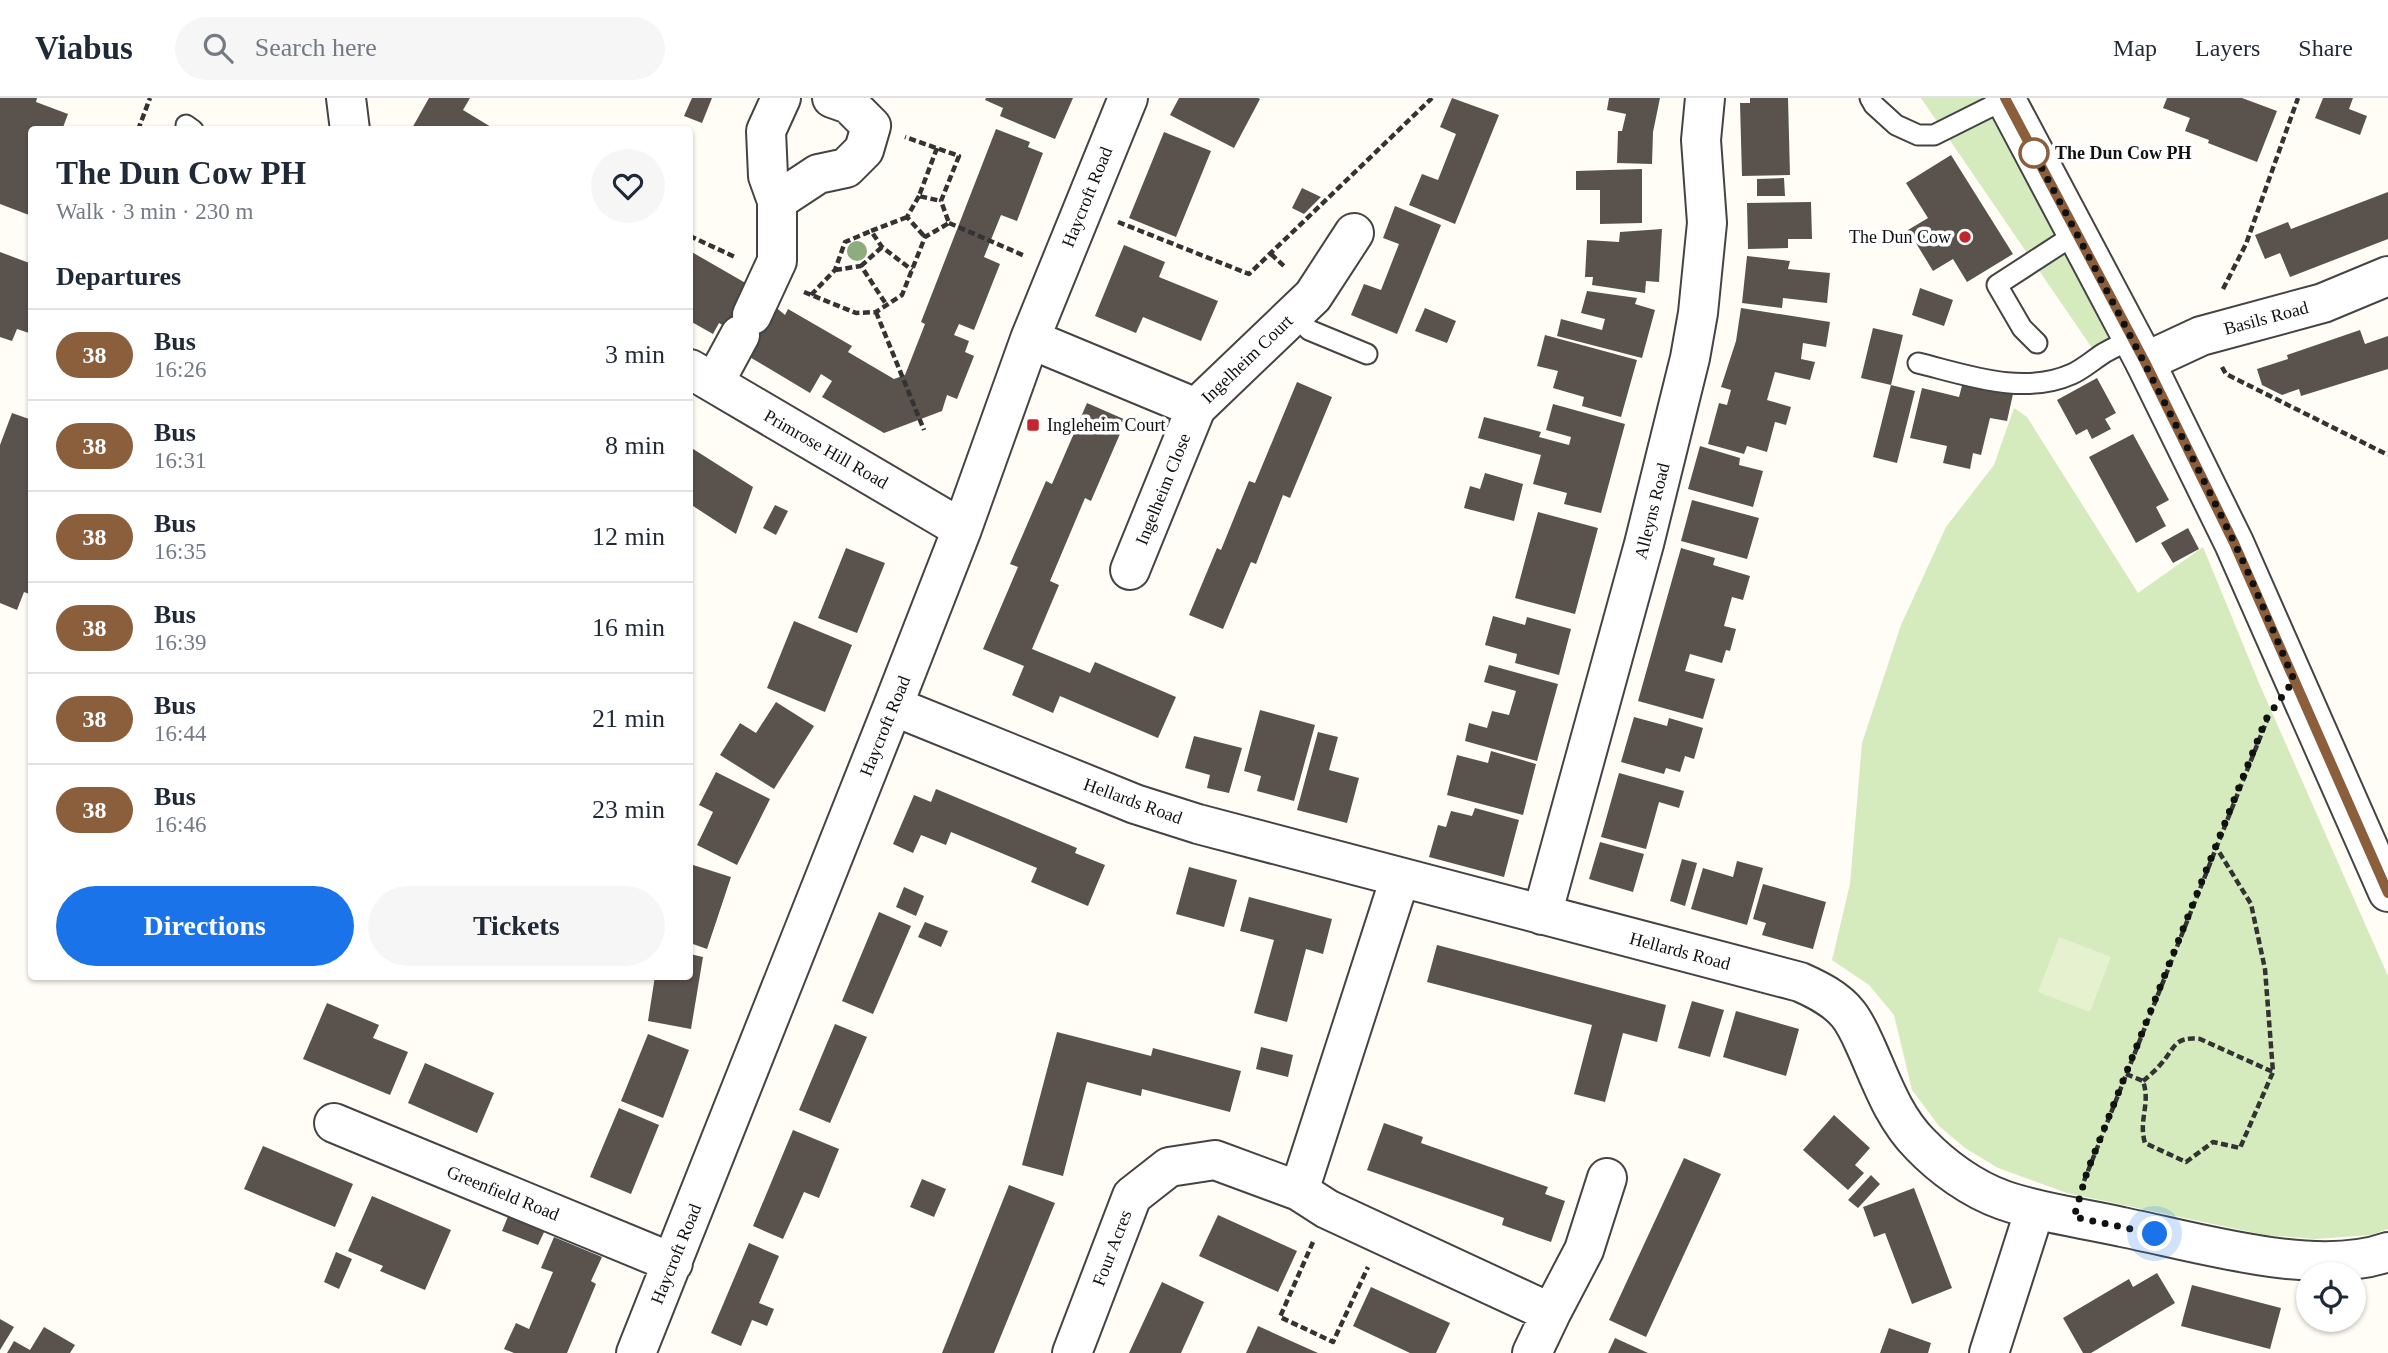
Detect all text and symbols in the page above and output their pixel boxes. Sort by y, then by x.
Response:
search box [175,17,665,80]
icon: search [199,29,237,67]
text: Viabus [35,30,133,66]
text: Search here [255,33,377,62]
text: Map [2113,35,2157,61]
text: Layers [2195,35,2260,61]
text: Share [2298,35,2353,61]
marker: The Dun Cow PH [2019,138,2049,168]
place label: The Dun Cow PH [2055,143,2192,163]
street label: Haycroft Road [1058,144,1116,250]
button: heart [591,149,665,223]
text: The Dun Cow PH [56,155,306,191]
text: Walk · 3 min · 230 m [56,199,253,224]
place label: The Dun Cow [1849,227,1951,247]
marker: The Dun Cow [1957,229,1973,245]
text: Departures [56,262,181,291]
street label: Basils Road [2222,297,2310,339]
street label: Ingelheim Court [1197,311,1297,407]
text: Bus [154,327,196,356]
text: 3 min [605,340,665,369]
text: 38 [83,342,107,368]
text: 16:26 [154,357,206,382]
street label: Primrose Hill Road [760,405,892,493]
place label: Ingleheim Court [1047,415,1165,435]
marker: Ingleheim Court [1025,417,1041,433]
text: Bus [154,418,196,447]
street label: Ingelheim Close [1132,430,1194,548]
text: 8 min [605,431,665,460]
text: 38 [83,433,107,459]
text: 16:31 [154,448,206,473]
street label: Alleyns Road [1630,461,1674,561]
text: Bus [154,509,196,538]
text: 12 min [592,522,665,551]
text: 38 [83,524,107,550]
text: 16:35 [154,539,206,564]
text: Bus [154,600,196,629]
text: 16 min [592,613,665,642]
text: 38 [83,615,107,641]
text: 16:39 [154,630,206,655]
street label: Haycroft Road [856,673,914,779]
text: Bus [154,691,196,720]
text: 21 min [592,704,665,733]
text: 38 [83,706,107,732]
text: 16:44 [154,721,206,746]
street label: Hellards Road [1081,774,1185,828]
text: Bus [154,782,196,811]
text: 23 min [592,795,665,824]
text: 38 [83,797,107,823]
text: 16:46 [154,812,206,837]
button: Directions [56,886,354,966]
button: Tickets [368,886,665,966]
street label: Hellards Road [1627,928,1733,974]
street label: Greenfield Road [444,1161,562,1225]
street label: Haycroft Road [647,1201,705,1307]
street label: Four Acres [1088,1207,1136,1289]
your location [2137,1216,2172,1251]
map controls [2296,1262,2366,1332]
button: locate [2296,1262,2366,1332]

